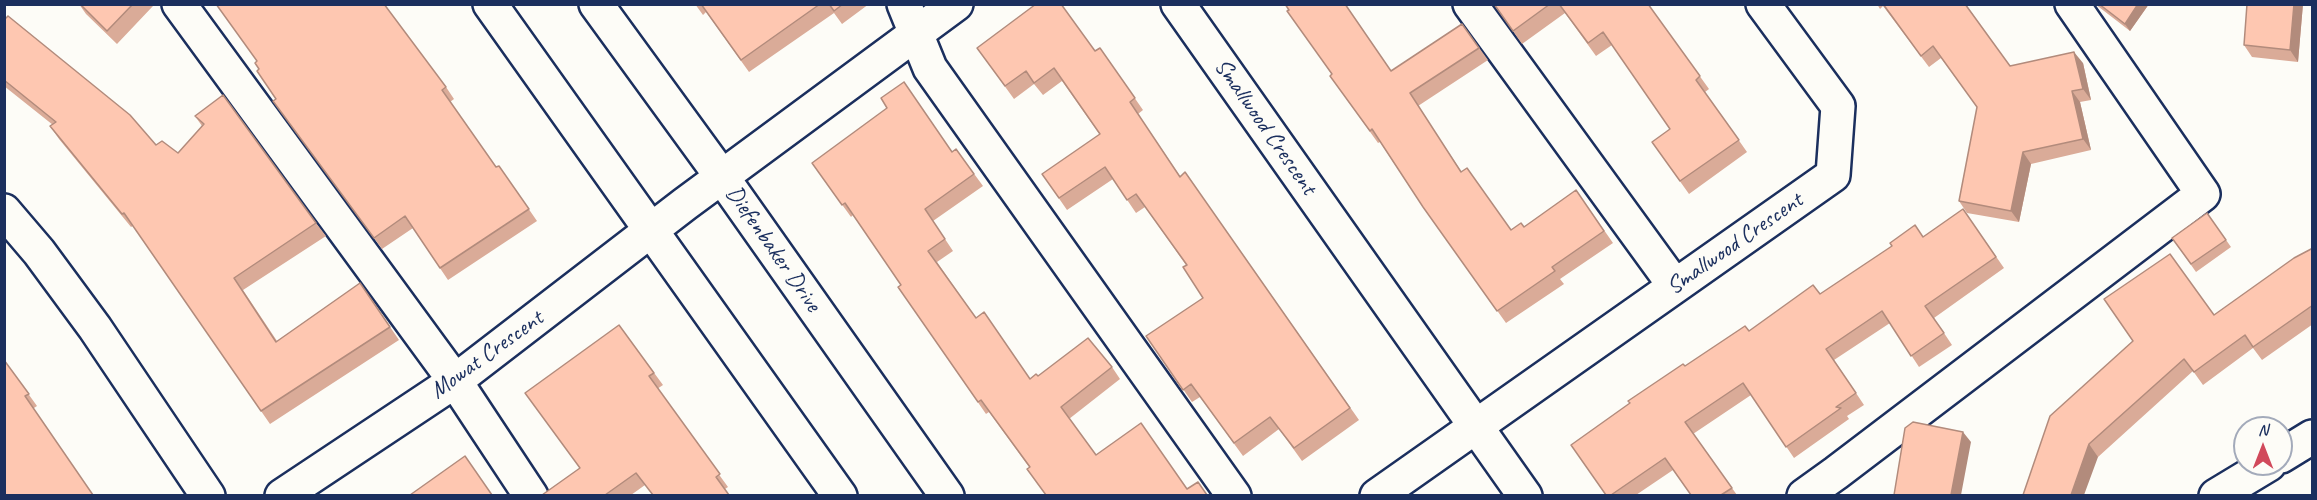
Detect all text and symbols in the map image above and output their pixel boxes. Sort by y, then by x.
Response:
street label: Smallwood Crescent [1207,53,1323,201]
street label: Diefenbaker Drive [719,180,827,318]
street label: Smallwood Crescent [1661,186,1809,302]
street label: Mowat Crescent [425,304,549,406]
north arrow [2233,416,2293,476]
text: N [2258,420,2268,440]

